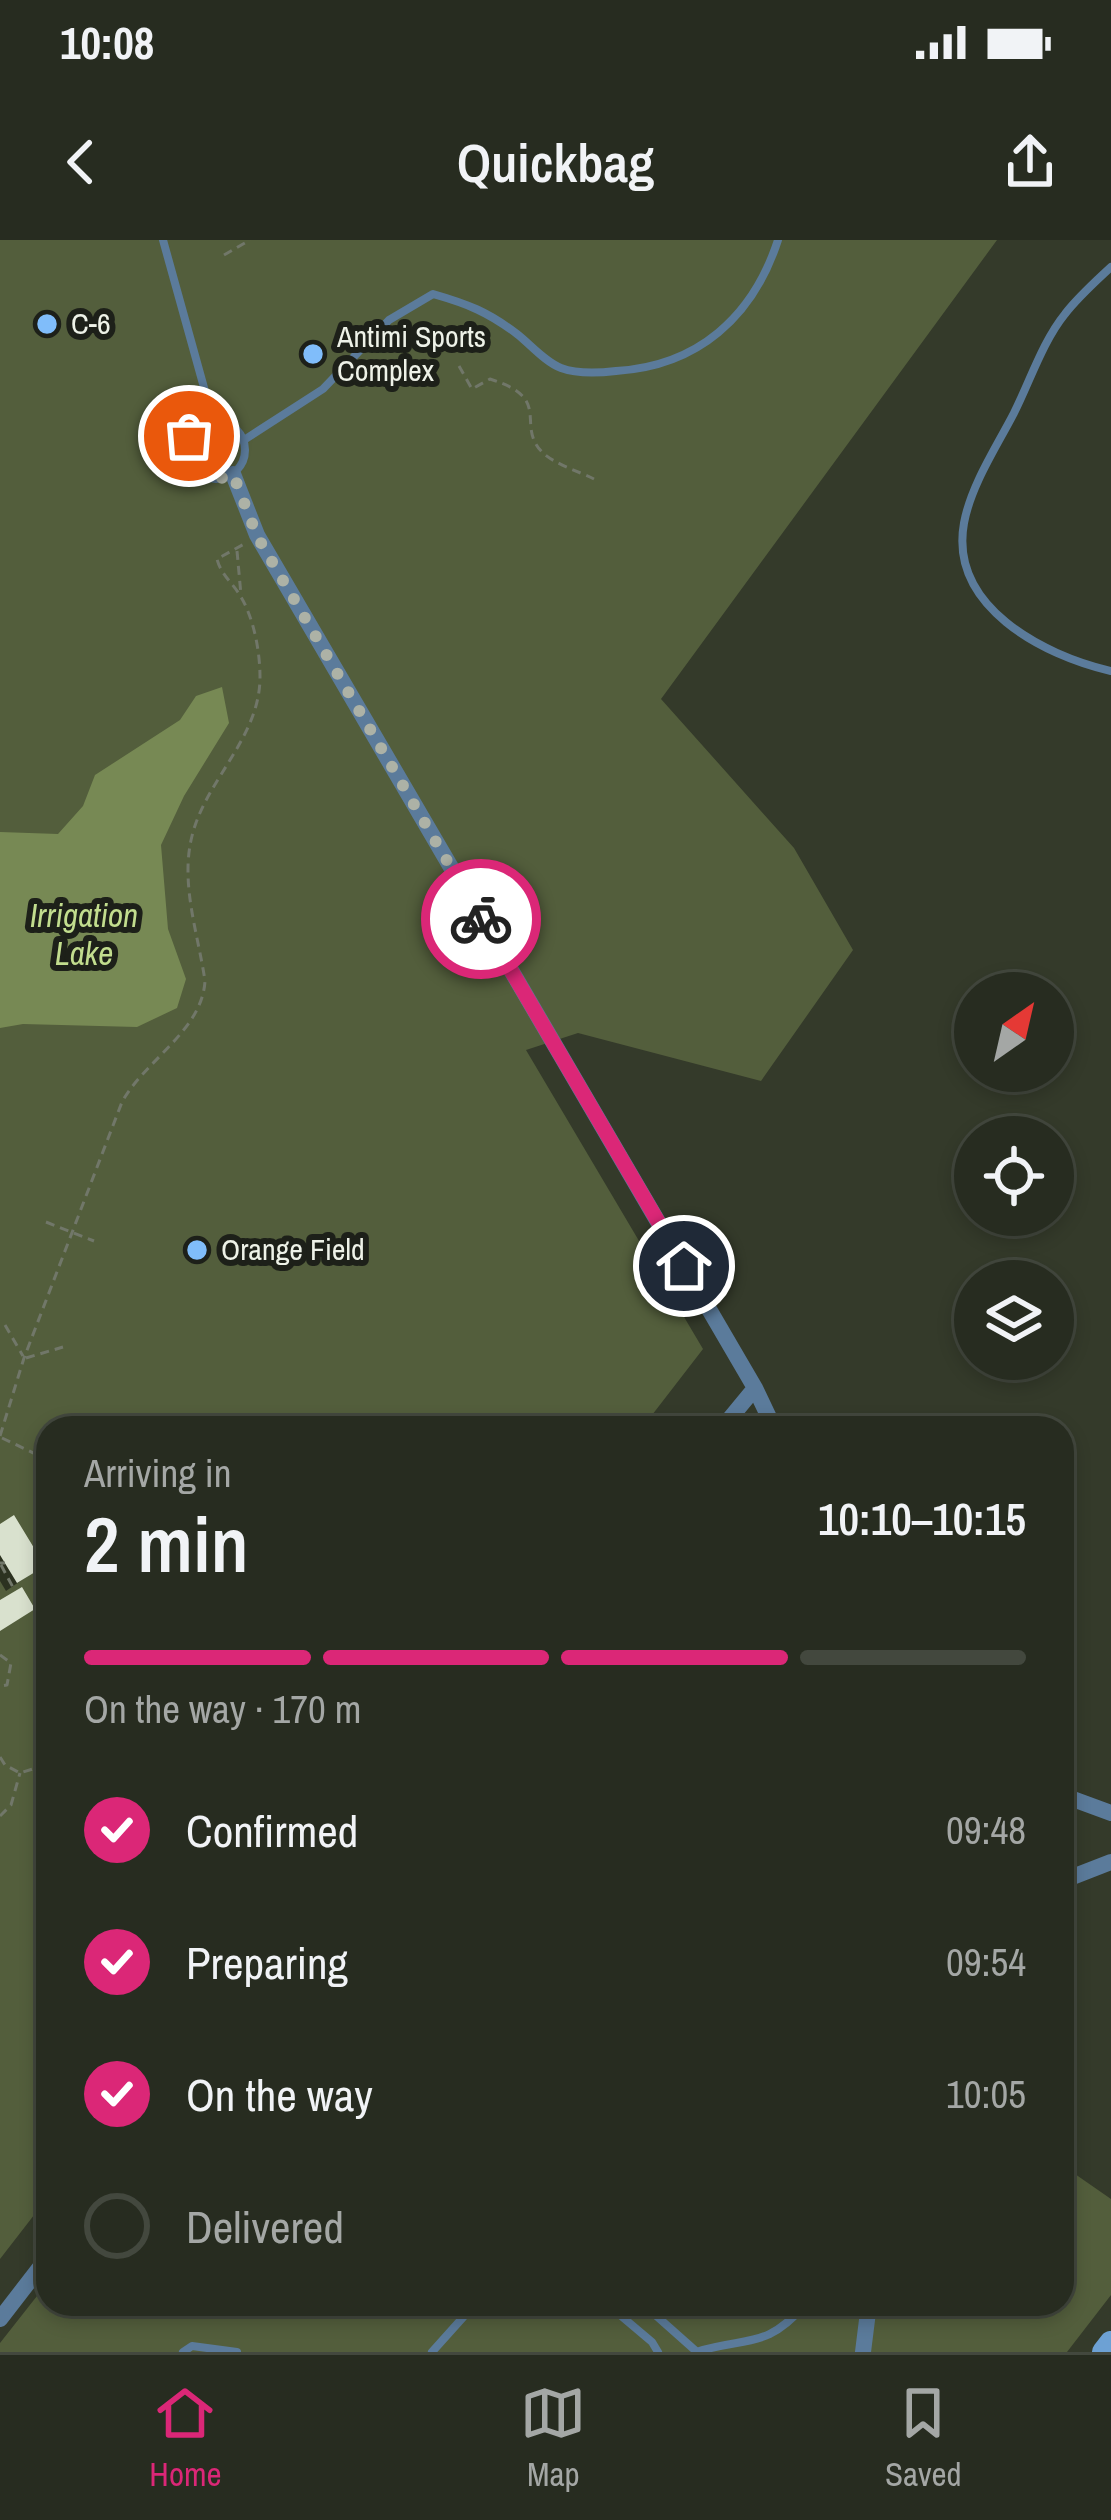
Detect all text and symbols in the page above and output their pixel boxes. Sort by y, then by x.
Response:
text: 10:08 [60,12,154,73]
text: Quickbag [457,126,654,199]
icon: back [48,129,114,195]
icon: share [997,129,1063,195]
place label: C-6 [71,303,111,343]
marker: C-6 [34,311,60,337]
place label: Antimi Sports Complex [336,316,486,390]
marker: Antimi Sports Complex [300,341,326,367]
pin [138,385,240,487]
icon: bag [156,403,222,469]
courier [421,859,541,979]
icon: bike [448,886,514,952]
water label: Irrigation Lake [30,893,138,975]
north arrow [954,972,1074,1092]
map controls [954,972,1074,1380]
button: locate [954,1116,1074,1236]
pin [633,1215,735,1317]
place label: Orange Field [221,1229,365,1269]
icon: home [651,1233,717,1299]
marker: Orange Field [184,1237,210,1263]
button: layers [954,1260,1074,1380]
text: Arriving in [84,1447,232,1499]
text: 10:10–10:15 [818,1488,1026,1549]
text: 2 min [84,1491,249,1596]
text: On the way · 170 m [84,1683,361,1735]
icon: check [84,1797,150,1863]
text: Confirmed [186,1800,358,1861]
text: 09:48 [946,1804,1026,1856]
icon: check [84,1929,150,1995]
text: Preparing [186,1932,348,1993]
text: 09:54 [946,1936,1026,1988]
icon: check [84,2061,150,2127]
text: On the way [186,2064,373,2125]
text: 10:05 [946,2068,1026,2120]
text: Delivered [186,2196,344,2257]
tab: Home [149,2380,222,2496]
tab: Map [520,2380,586,2496]
tab: Saved [885,2380,962,2496]

